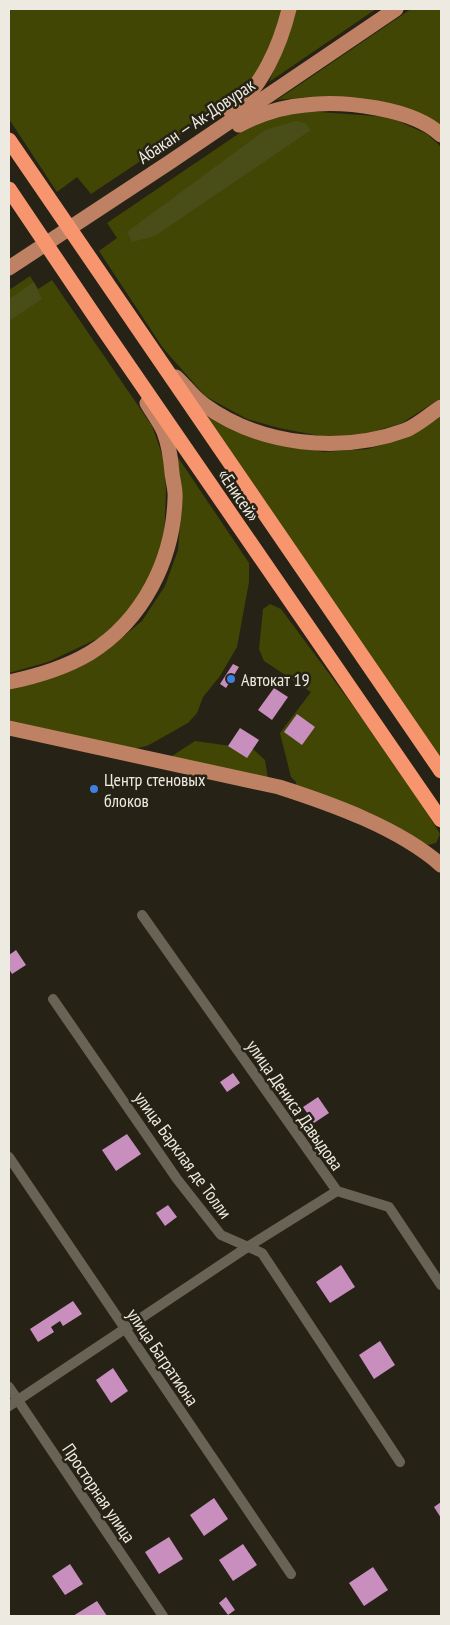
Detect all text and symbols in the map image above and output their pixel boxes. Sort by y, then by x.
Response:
street label: Абакан — Ак-Довурак [133,73,259,169]
street label: «Енисей» [213,464,265,526]
place label: Автокат 19 [241,668,310,691]
marker: Автокат 19 [225,673,237,685]
place label: Центр стеновых блоков [104,768,206,812]
marker: Центр стеновых блоков [88,783,100,795]
street label: улица Дениса Давыдова [241,1035,349,1175]
street label: улица Барклая де Толли [129,1087,237,1223]
street label: улица Багратиона [122,1304,204,1410]
street label: Просторная улица [57,1439,141,1547]

